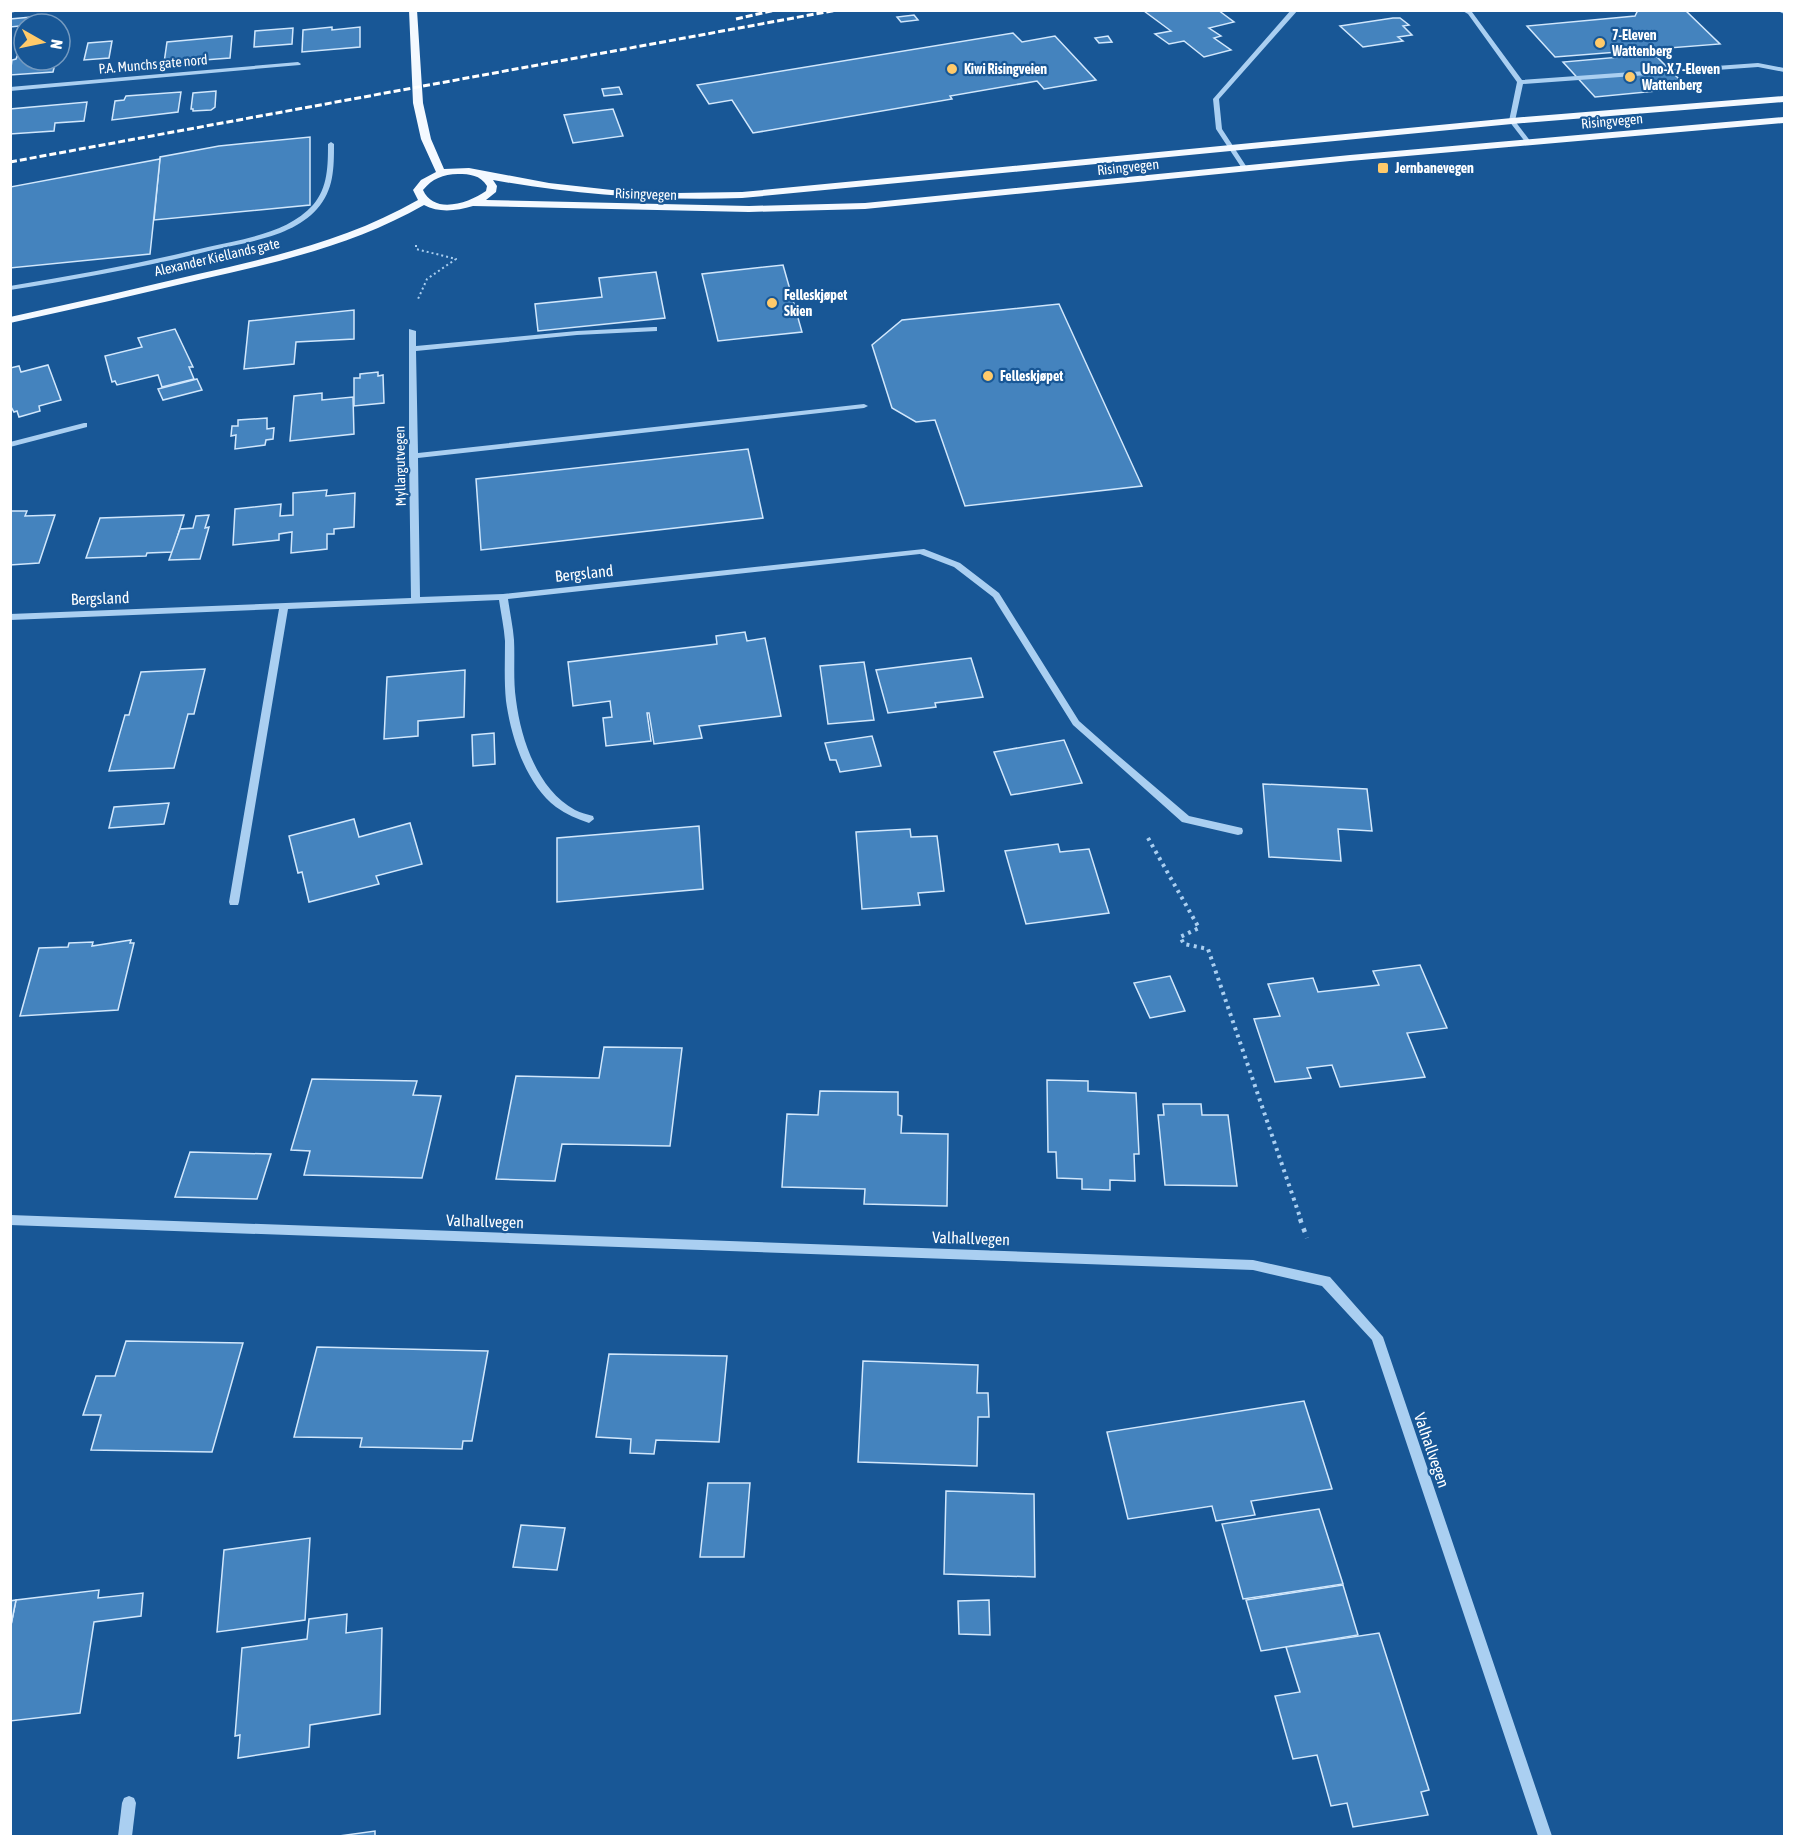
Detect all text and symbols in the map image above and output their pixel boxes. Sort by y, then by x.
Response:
north arrow [12,12,72,72]
place label: 7-Eleven Wattenberg [1611,27,1673,59]
marker: 7-Eleven Wattenberg [1593,36,1607,50]
text: N [47,38,66,50]
street label: P.A. Munchs gate nord [98,51,208,77]
place label: Kiwi Risingveien [964,61,1047,77]
place label: Uno-X 7-Eleven Wattenberg [1641,61,1720,93]
marker: Kiwi Risingveien [945,62,959,76]
marker: Uno-X 7-Eleven Wattenberg [1623,70,1637,84]
street label: Risingvegen [1580,110,1644,132]
street label: Risingvegen [1096,156,1160,178]
place label: Jernbanevegen [1394,160,1474,176]
marker: Jernbanevegen [1376,161,1390,175]
street label: Risingvegen [615,185,677,203]
street label: Alexander Kiellands gate [153,235,281,279]
place label: Felleskjøpet Skien [784,287,847,319]
marker: Felleskjøpet Skien [765,296,779,310]
place label: Felleskjøpet [1000,368,1063,384]
marker: Felleskjøpet [981,369,995,383]
street label: Myllargutvegen [391,426,409,506]
street label: Bergsland [554,561,614,586]
street label: Bergsland [70,588,130,609]
street label: Valhallvegen [446,1211,524,1232]
street label: Valhallvegen [932,1228,1010,1249]
street label: Valhallvegen [1410,1410,1453,1490]

